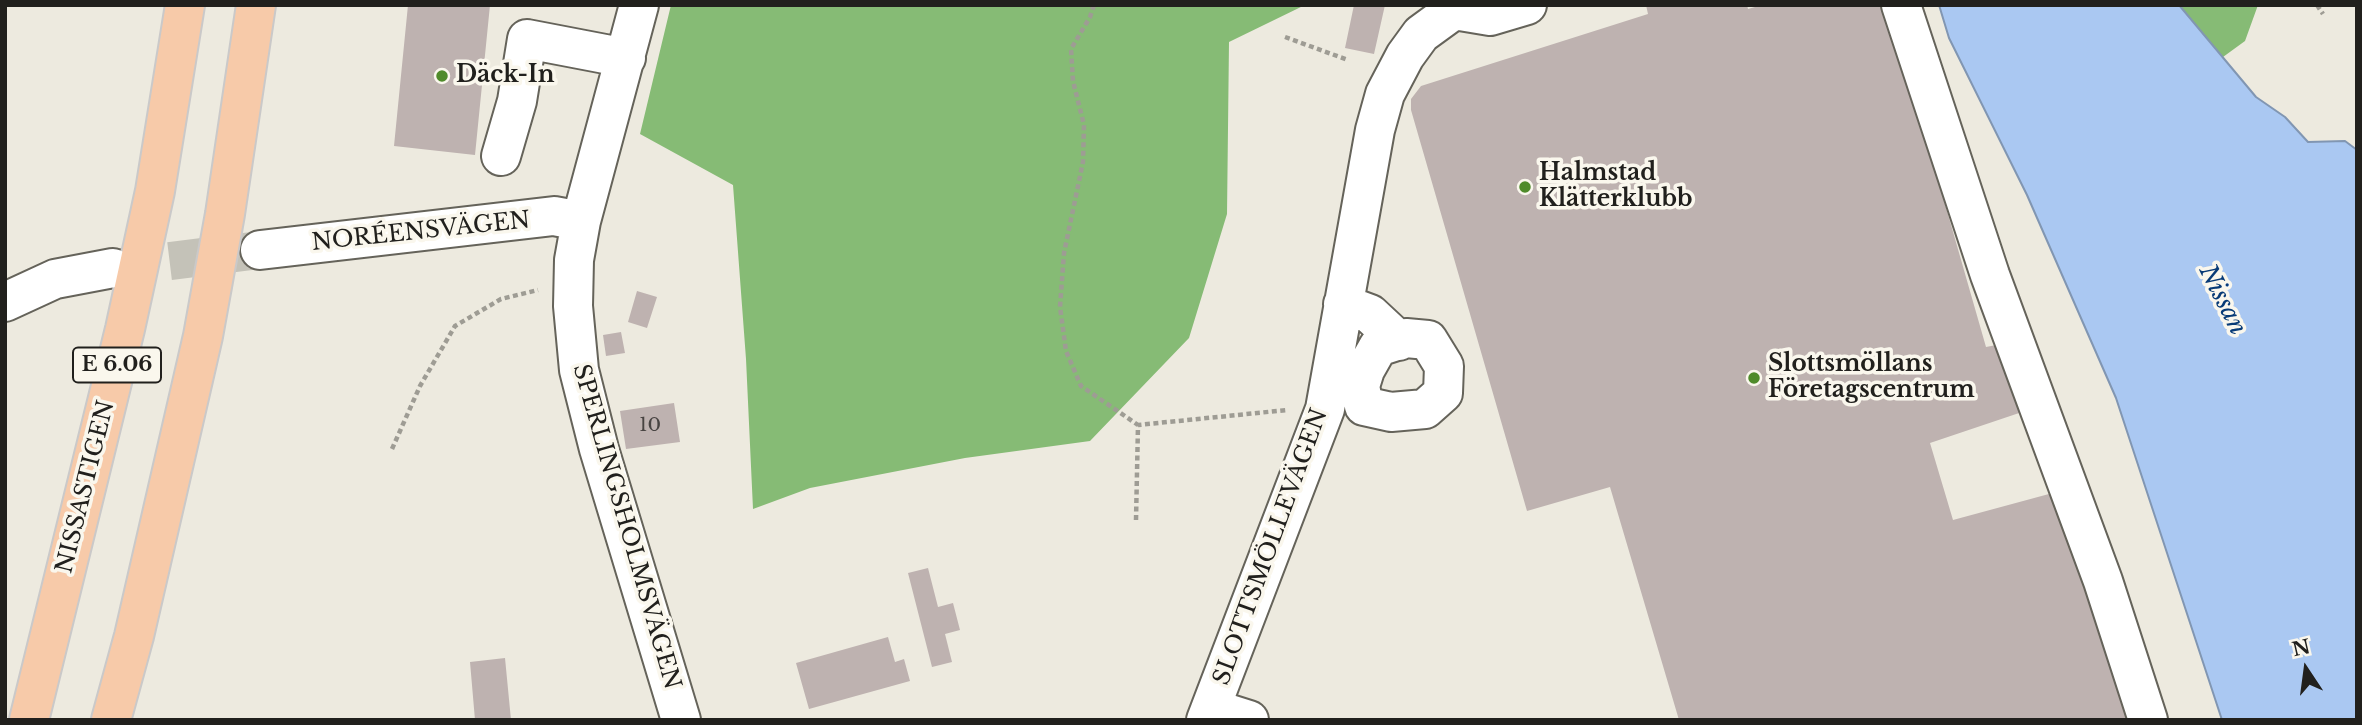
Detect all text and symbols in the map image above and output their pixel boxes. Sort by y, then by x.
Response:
place label: Däck-In [456,62,554,90]
marker: Däck-In [434,68,450,84]
place label: Halmstad Klätterklubb [1539,160,1693,214]
marker: Halmstad Klätterklubb [1517,179,1533,195]
street label: NORÉENSVÄGEN [310,207,532,257]
water label: Nissan [2192,260,2252,340]
road number: E 6.06 [73,348,161,382]
place label: Slottsmöllans Företagscentrum [1768,351,1975,405]
street label: SPERLINGSHOLMSVÄGEN [566,361,686,693]
marker: Slottsmöllans Företagscentrum [1746,370,1762,386]
street label: NISSASTIGEN [51,398,121,576]
street label: SLOTTSMÖLLEVÄGEN [1208,405,1334,689]
house number: 10 [639,415,661,437]
north arrow [2271,634,2341,704]
text: N [2290,635,2312,661]

